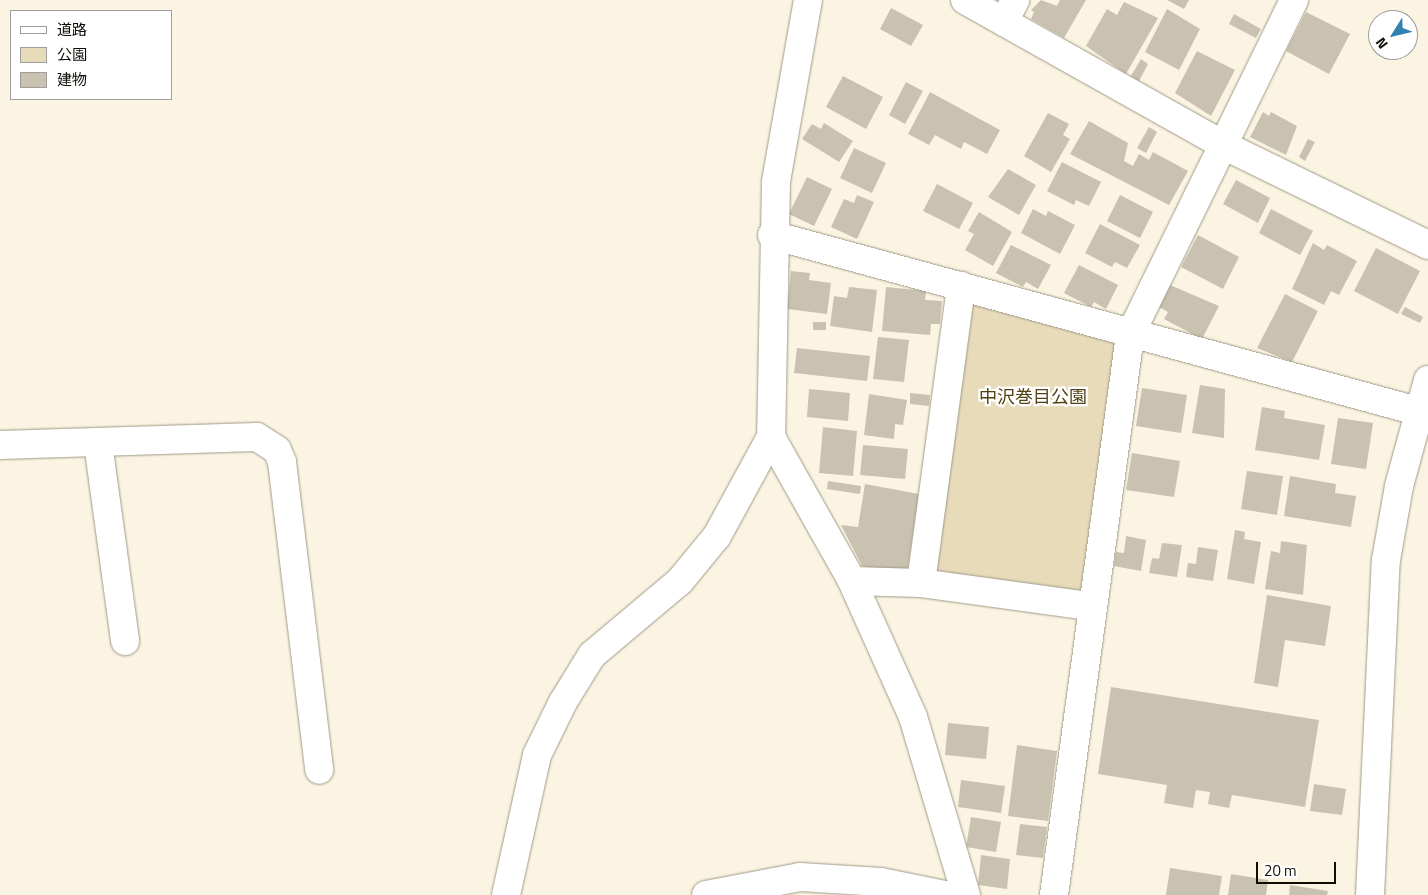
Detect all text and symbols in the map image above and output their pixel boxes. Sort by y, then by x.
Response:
legend [10,10,172,100]
north arrow [1368,10,1418,60]
text: 道路 [57,18,87,41]
text: N [1370,33,1393,54]
text: 公園 [57,43,87,66]
text: 建物 [57,68,87,91]
park label: 中沢巻目公園 [979,386,1087,408]
scale bar [1258,852,1338,884]
text: 20 m [1264,859,1297,882]

